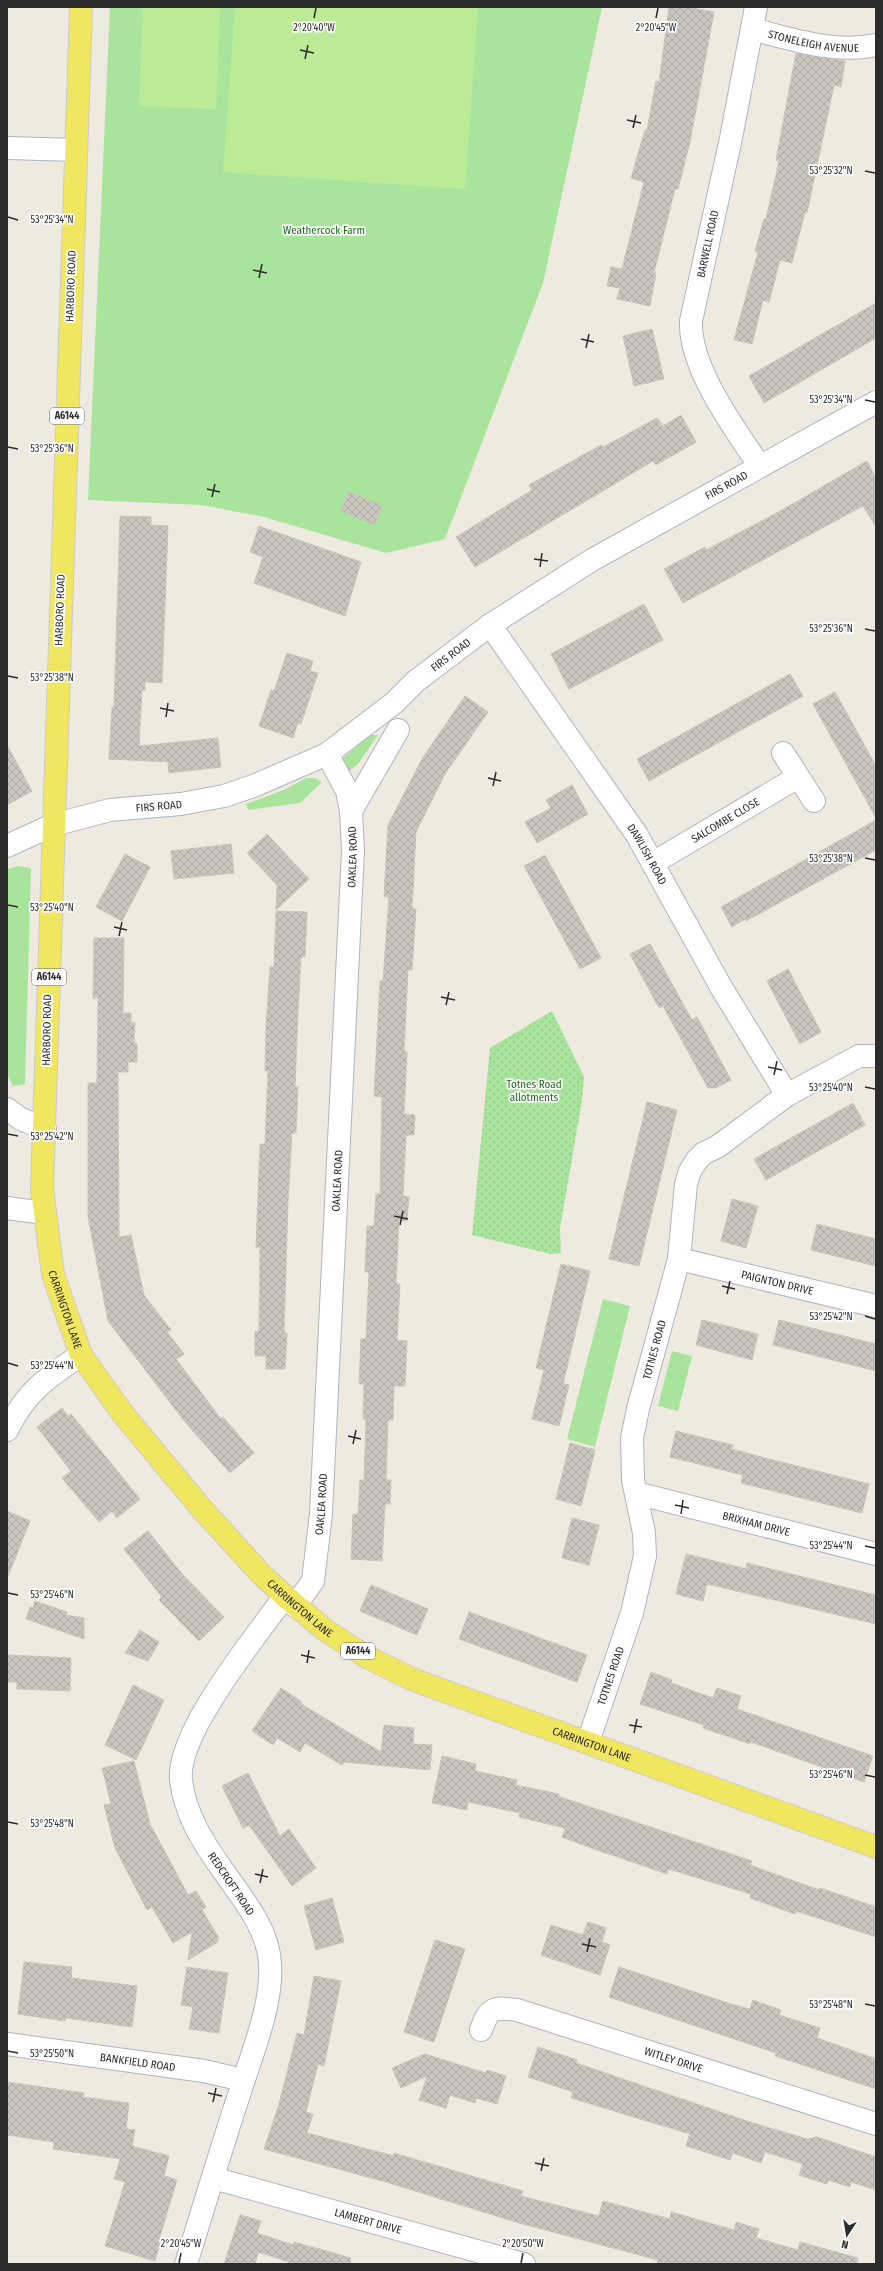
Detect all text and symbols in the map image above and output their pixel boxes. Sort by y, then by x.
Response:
text: 2°20'40"W [293,22,335,34]
text: 2°20'45"W [636,22,677,34]
street label: STONELEIGH AVENUE [767,27,859,54]
text: 53°25'32"N [809,165,853,177]
street label: BARWELL ROAD [695,209,721,279]
text: 53°25'34"N [30,214,74,226]
park label: Weathercock Farm [283,224,365,237]
street label: HARBORO ROAD [63,250,79,322]
text: 53°25'34"N [809,394,853,406]
road number: A6144 [50,408,84,424]
text: 53°25'36"N [30,443,74,455]
street label: FIRS ROAD [703,468,750,502]
street label: HARBORO ROAD [52,574,68,646]
text: 53°25'36"N [809,623,853,635]
street label: FIRS ROAD [428,636,473,674]
text: 53°25'38"N [30,672,74,684]
street label: SALCOMBE CLOSE [689,795,762,845]
street label: FIRS ROAD [135,797,183,814]
street label: DAWLISH ROAD [625,821,670,887]
street label: OAKLEA ROAD [345,826,360,888]
text: 53°25'38"N [809,853,853,865]
text: 53°25'40"N [30,902,74,914]
road number: A6144 [32,969,66,985]
street label: HARBORO ROAD [40,994,54,1066]
park label: Totnes Road allotments [506,1078,562,1104]
text: 53°25'40"N [809,1082,853,1094]
text: 53°25'42"N [30,1131,74,1143]
street label: OAKLEA ROAD [329,1149,345,1212]
street label: PAIGNTON DRIVE [740,1268,815,1297]
street label: CARRINGTON LANE [46,1270,85,1351]
text: 53°25'42"N [809,1311,853,1323]
street label: TOTNES ROAD [640,1319,669,1381]
text: 53°25'44"N [30,1360,74,1372]
street label: OAKLEA ROAD [312,1473,329,1536]
street label: BRIXHAM DRIVE [721,1509,791,1538]
text: 53°25'44"N [809,1540,853,1552]
street label: CARRINGTON LANE [265,1577,336,1640]
text: 53°25'46"N [30,1589,74,1601]
road number: A6144 [341,1643,375,1659]
street label: TOTNES ROAD [595,1645,627,1707]
street label: CARRINGTON LANE [551,1724,633,1764]
text: 53°25'46"N [809,1769,853,1781]
text: 53°25'48"N [30,1818,74,1830]
street label: REDCROFT ROAD [205,1850,257,1918]
text: 53°25'48"N [809,1999,853,2011]
street label: WITLEY DRIVE [643,2044,704,2075]
text: 53°25'50"N [30,2048,74,2060]
street label: BANKFIELD ROAD [99,2050,176,2074]
street label: LAMBERT DRIVE [333,2205,403,2236]
north arrow [827,2215,867,2255]
text: N [840,2237,850,2251]
text: 2°20'45"W [161,2238,202,2250]
text: 2°20'50"W [502,2238,544,2250]

